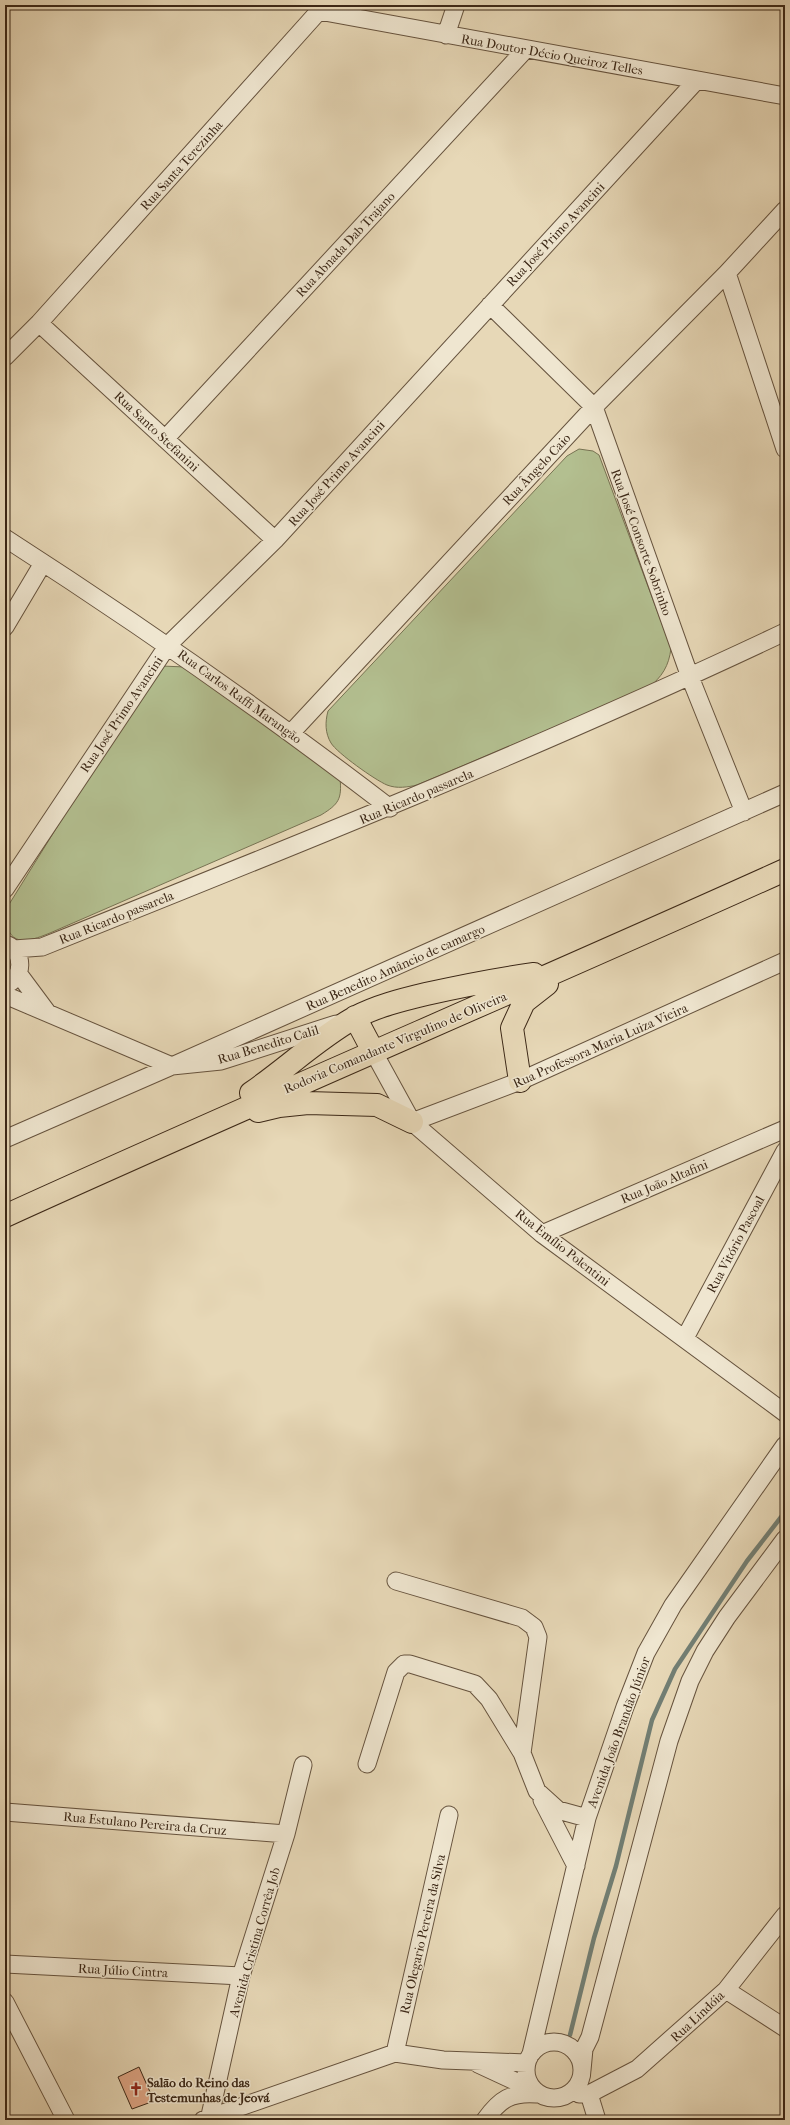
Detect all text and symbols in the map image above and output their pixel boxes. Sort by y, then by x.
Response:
street label: Rua Doutor Décio Queiroz Telles [460,31,644,78]
street label: Rua Santa Terezinha [137,117,226,213]
street label: Rua José Primo Avancini [503,179,608,290]
street label: Rua Abnada Dab Trajano [293,188,398,300]
street label: Rua Santo Stefanini [111,388,202,475]
street label: Rua José Primo Avancini [285,417,388,529]
street label: Rua Ângelo Caio [499,430,574,508]
street label: Rua José Consorte Sobrinho [608,467,675,618]
street label: Rua Carlos Raffi Marangão [175,646,305,747]
street label: Rua José Primo Avancini [77,653,166,775]
street label: Rua Ricardo passarela [357,765,476,827]
street label: Rua Ricardo passarela [57,887,177,947]
street label: Rua Benedito Amâncio de camargo [303,921,487,1014]
street label: Rodovia Comandante Virgulino de Oliveira [281,988,510,1096]
street label: Rua Professora Maria Luiza Vieira [510,1000,691,1091]
street label: Rua Benedito Calil [216,1022,321,1067]
street label: Rua João Altafini [618,1156,710,1207]
street label: Rua Vitório Pascoal [704,1193,768,1295]
street label: Rua Emílio Polentini [512,1206,613,1289]
street label: Avenida João Brandão Júnior [584,1654,653,1811]
street label: Rua Estulano Pereira da Cruz [63,1809,227,1838]
street label: Rua Olegario Pereira da Silva [397,1852,448,2015]
street label: Avenida Cristina Corrêa Job [226,1865,283,2020]
street label: Rua Júlio Cintra [78,1961,169,1980]
street label: Rua Lindóia [667,1987,728,2045]
place label: Salão do Reino das Testemunhas de Jeová [146,2075,271,2106]
church icon: Salão do Reino das Testemunhas de Jeová [128,2081,144,2097]

